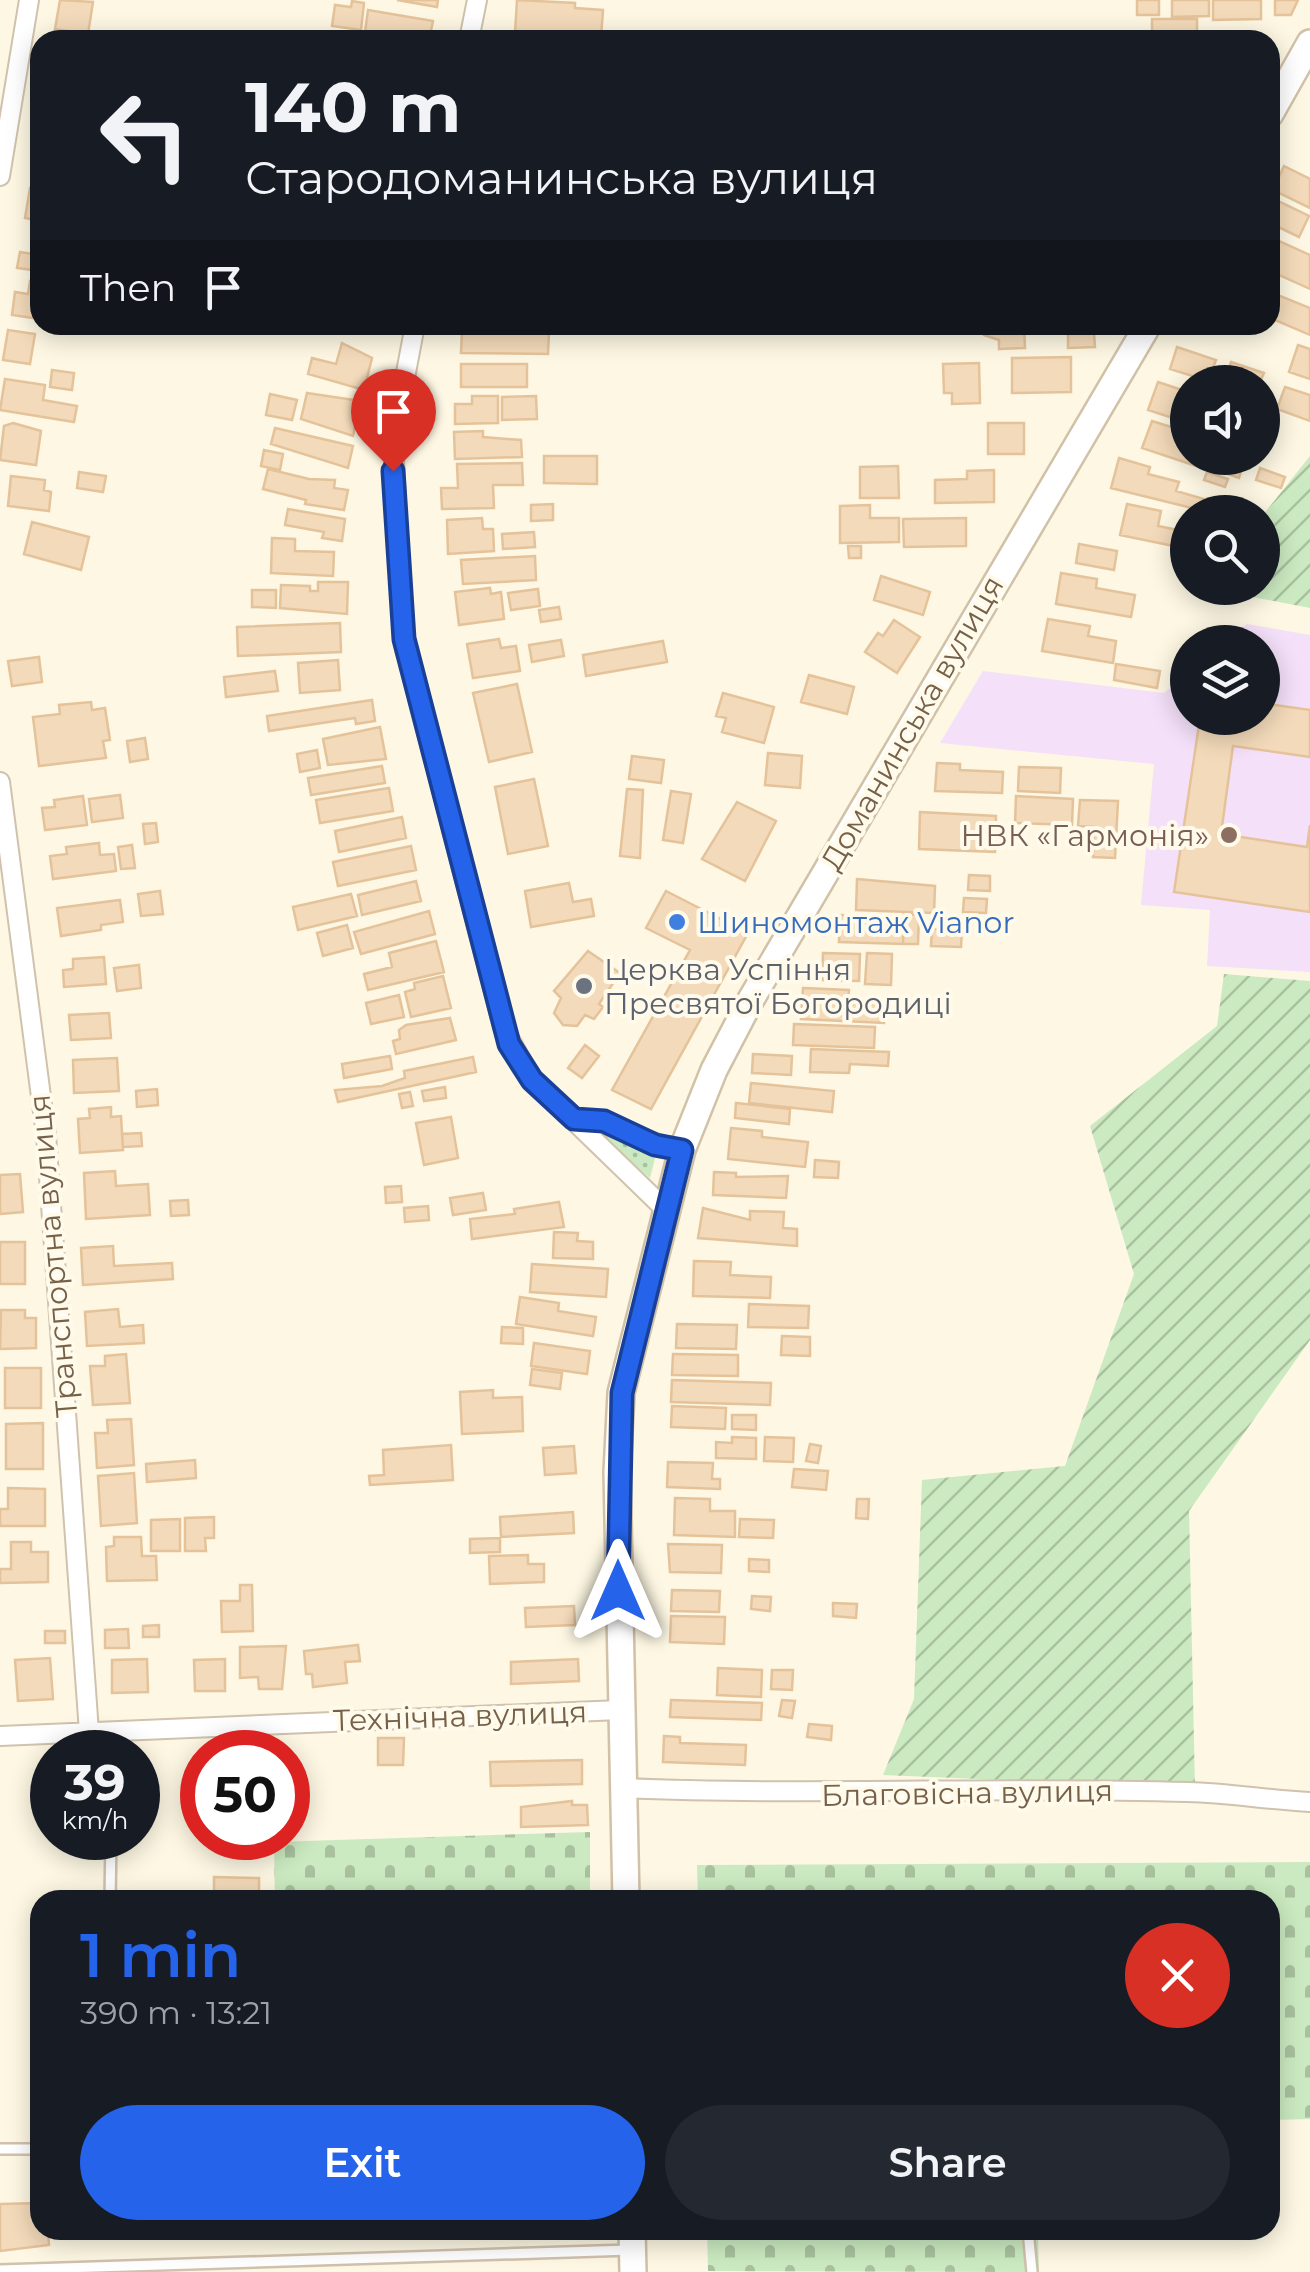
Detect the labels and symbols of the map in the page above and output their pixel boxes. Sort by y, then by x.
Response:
pin [351,369,436,472]
street label: Доманинська вулиця [813,569,1011,877]
place label: НВК «Гармонія» [961,817,1209,854]
marker: НВК «Гармонія» [1218,824,1240,846]
place label: Шиномонтаж Vianor [697,904,1014,941]
marker: Шиномонтаж Vianor [666,911,688,933]
place label: Церква Успіння Пресвятої Богородиці [604,951,952,1022]
marker: Церква Успіння Пресвятої Богородиці [573,975,595,997]
street label: Транспортна вулиця [20,1093,86,1419]
position arrow [566,1539,670,1643]
street label: Технічна вулиця [332,1693,588,1739]
speed limit sign: 50 [180,1730,310,1860]
street label: Благовісна вулиця [821,1772,1113,1814]

